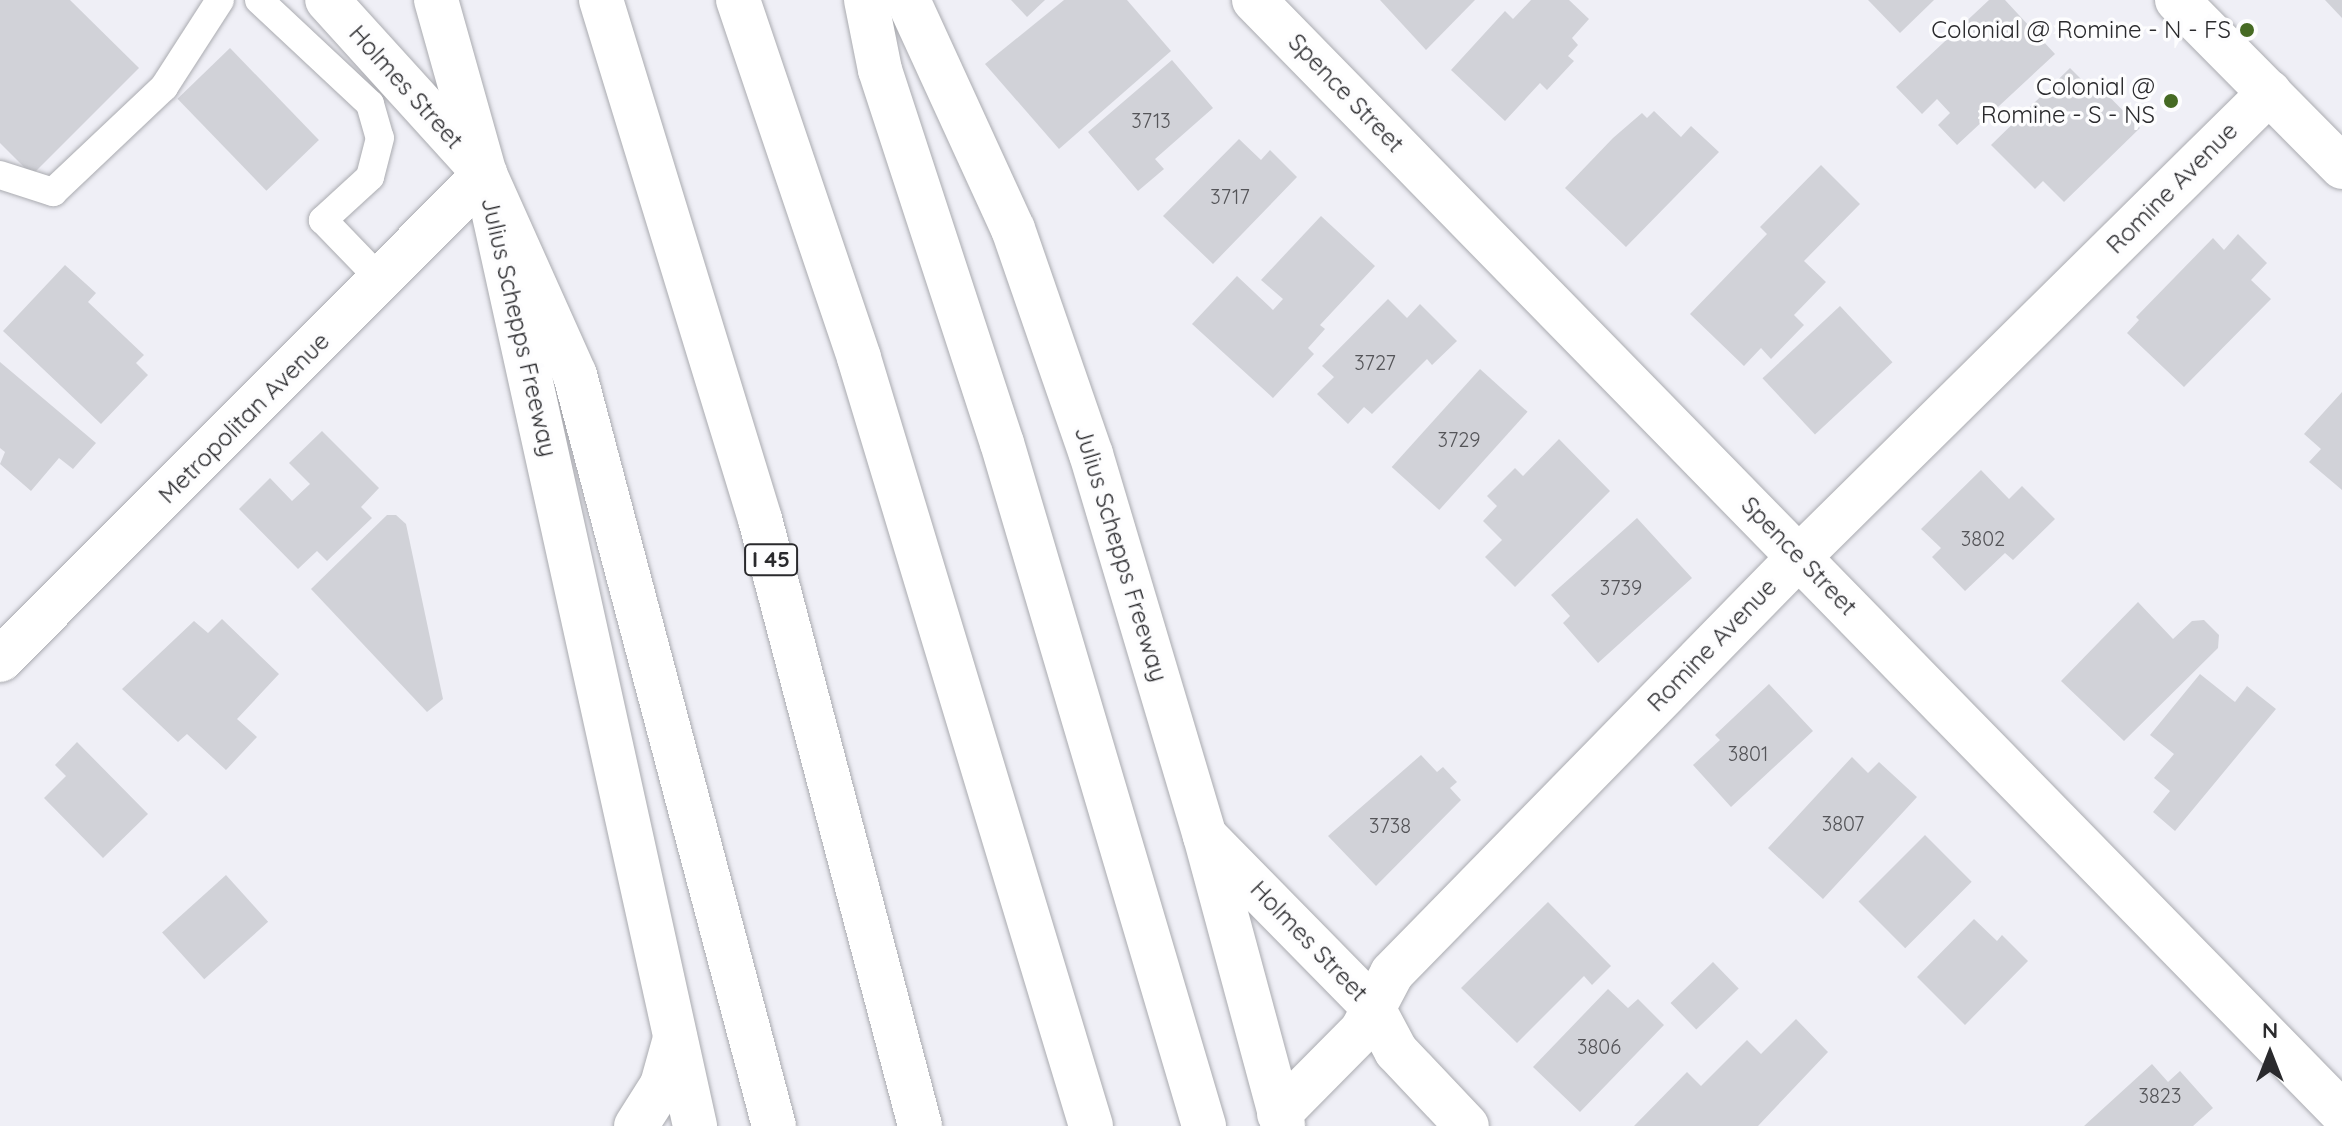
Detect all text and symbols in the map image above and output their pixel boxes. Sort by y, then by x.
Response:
place label: Colonial @ Romine - N - FS [1931,16,2231,44]
street label: Holmes Street [343,19,469,155]
marker: Colonial @ Romine - N - FS [2238,21,2256,39]
street label: Spence Street [1282,28,1410,158]
place label: Colonial @ Romine - S - NS [1981,73,2155,129]
marker: Colonial @ Romine - S - NS [2162,92,2180,110]
house number: 3713 [1131,108,1171,132]
street label: Romine Avenue [2100,116,2244,260]
house number: 3717 [1210,184,1250,208]
street label: Julius Schepps Freeway [475,195,563,459]
street label: Metropolitan Avenue [153,327,335,509]
house number: 3727 [1354,350,1396,374]
street label: Julius Schepps Freeway [1068,423,1174,685]
house number: 3729 [1438,427,1480,451]
street label: Spence Street [1735,491,1863,621]
house number: 3802 [1961,526,2005,550]
road number: I 45 [743,542,799,578]
street label: Romine Avenue [1641,573,1783,717]
house number: 3739 [1600,575,1642,599]
house number: 3801 [1728,741,1768,765]
house number: 3807 [1822,811,1864,835]
house number: 3738 [1369,813,1411,837]
street label: Holmes Street [1244,875,1374,1007]
north arrow [2230,1014,2310,1094]
text: N [2262,1016,2278,1044]
house number: 3806 [1577,1034,1621,1058]
house number: 3823 [2139,1083,2181,1107]

